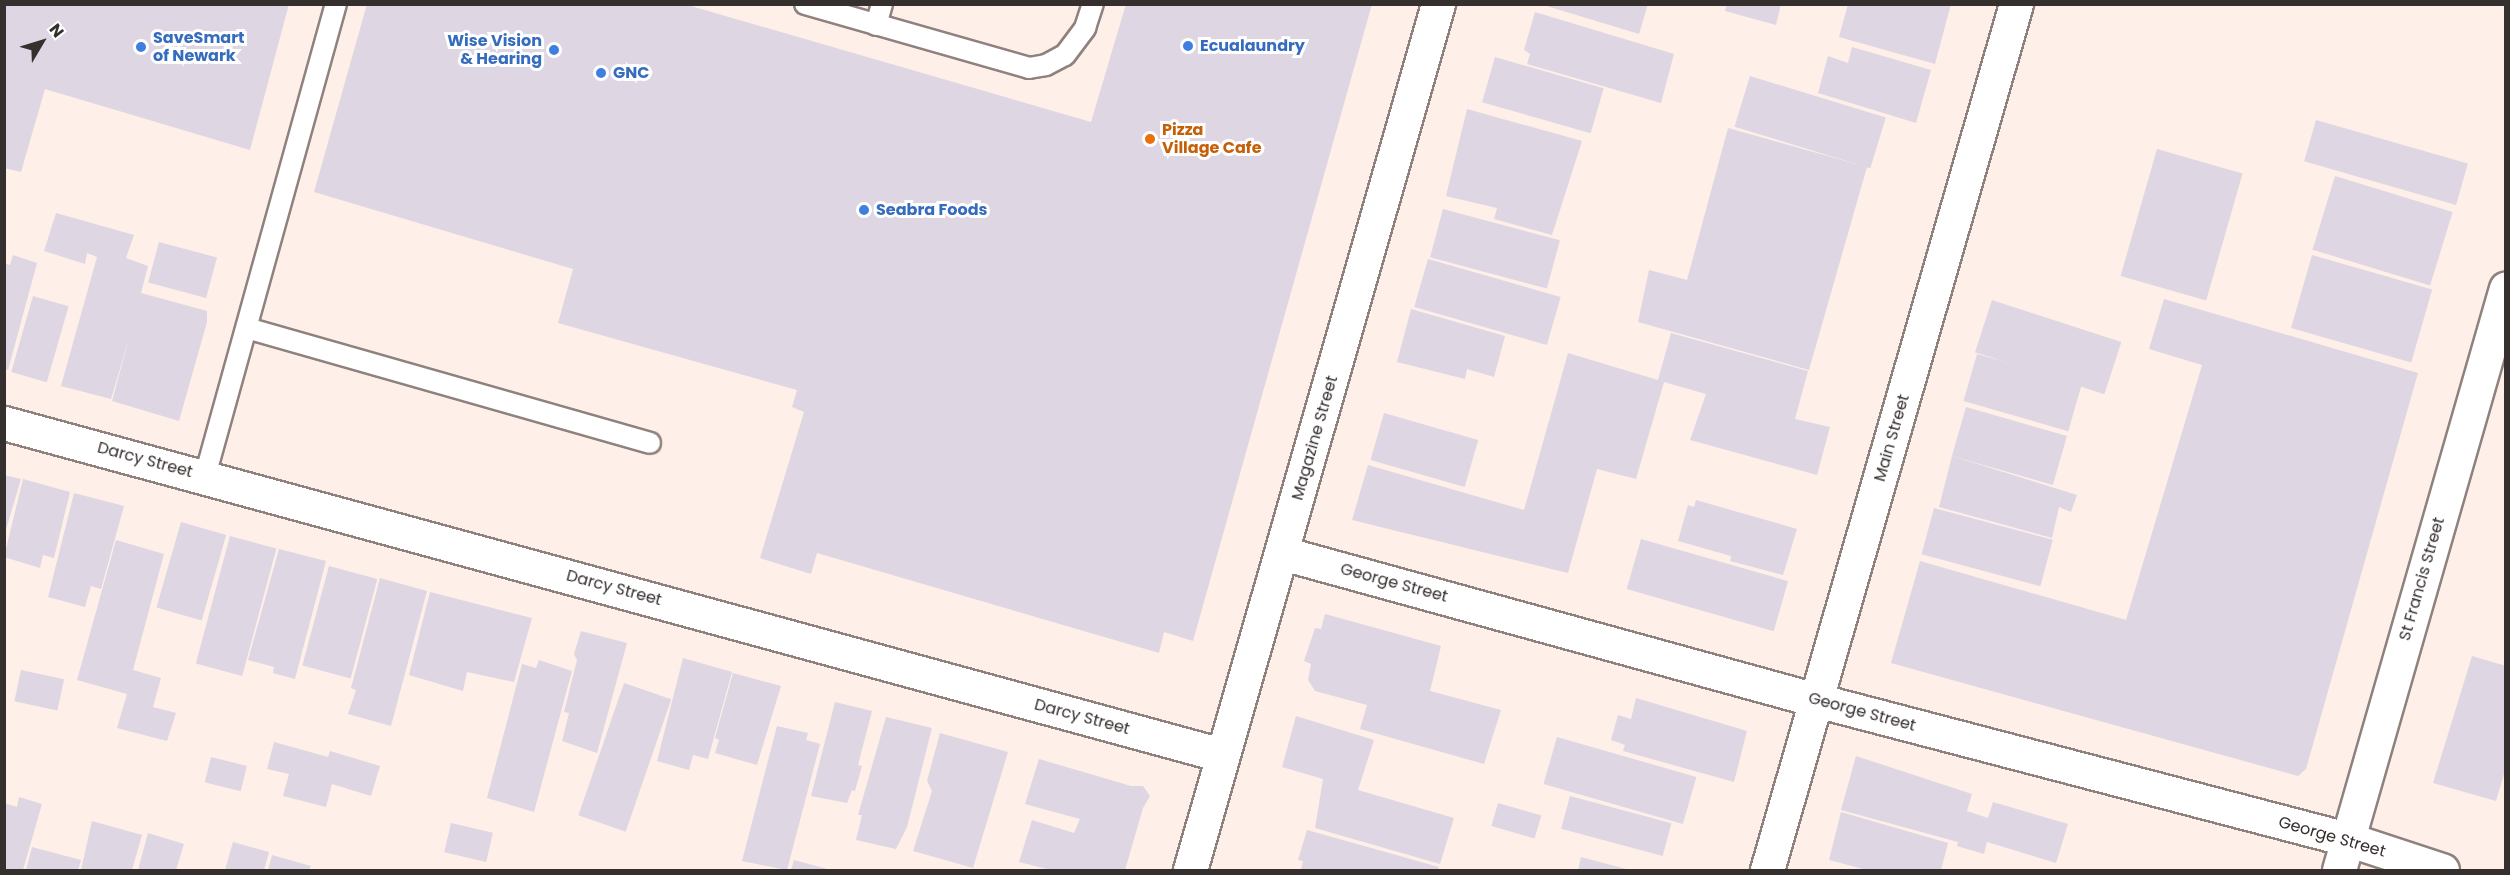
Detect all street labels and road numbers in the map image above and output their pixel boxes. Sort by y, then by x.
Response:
street label: Magazine Street [1288,373,1342,503]
street label: Main Street [1870,392,1914,484]
street label: Darcy Street [95,438,195,482]
street label: St Francis Street [2395,515,2449,643]
street label: George Street [1338,559,1450,607]
street label: Darcy Street [564,566,664,610]
street label: George Street [1806,688,1918,736]
street label: Darcy Street [1032,695,1132,739]
street label: George Street [2276,813,2388,861]

